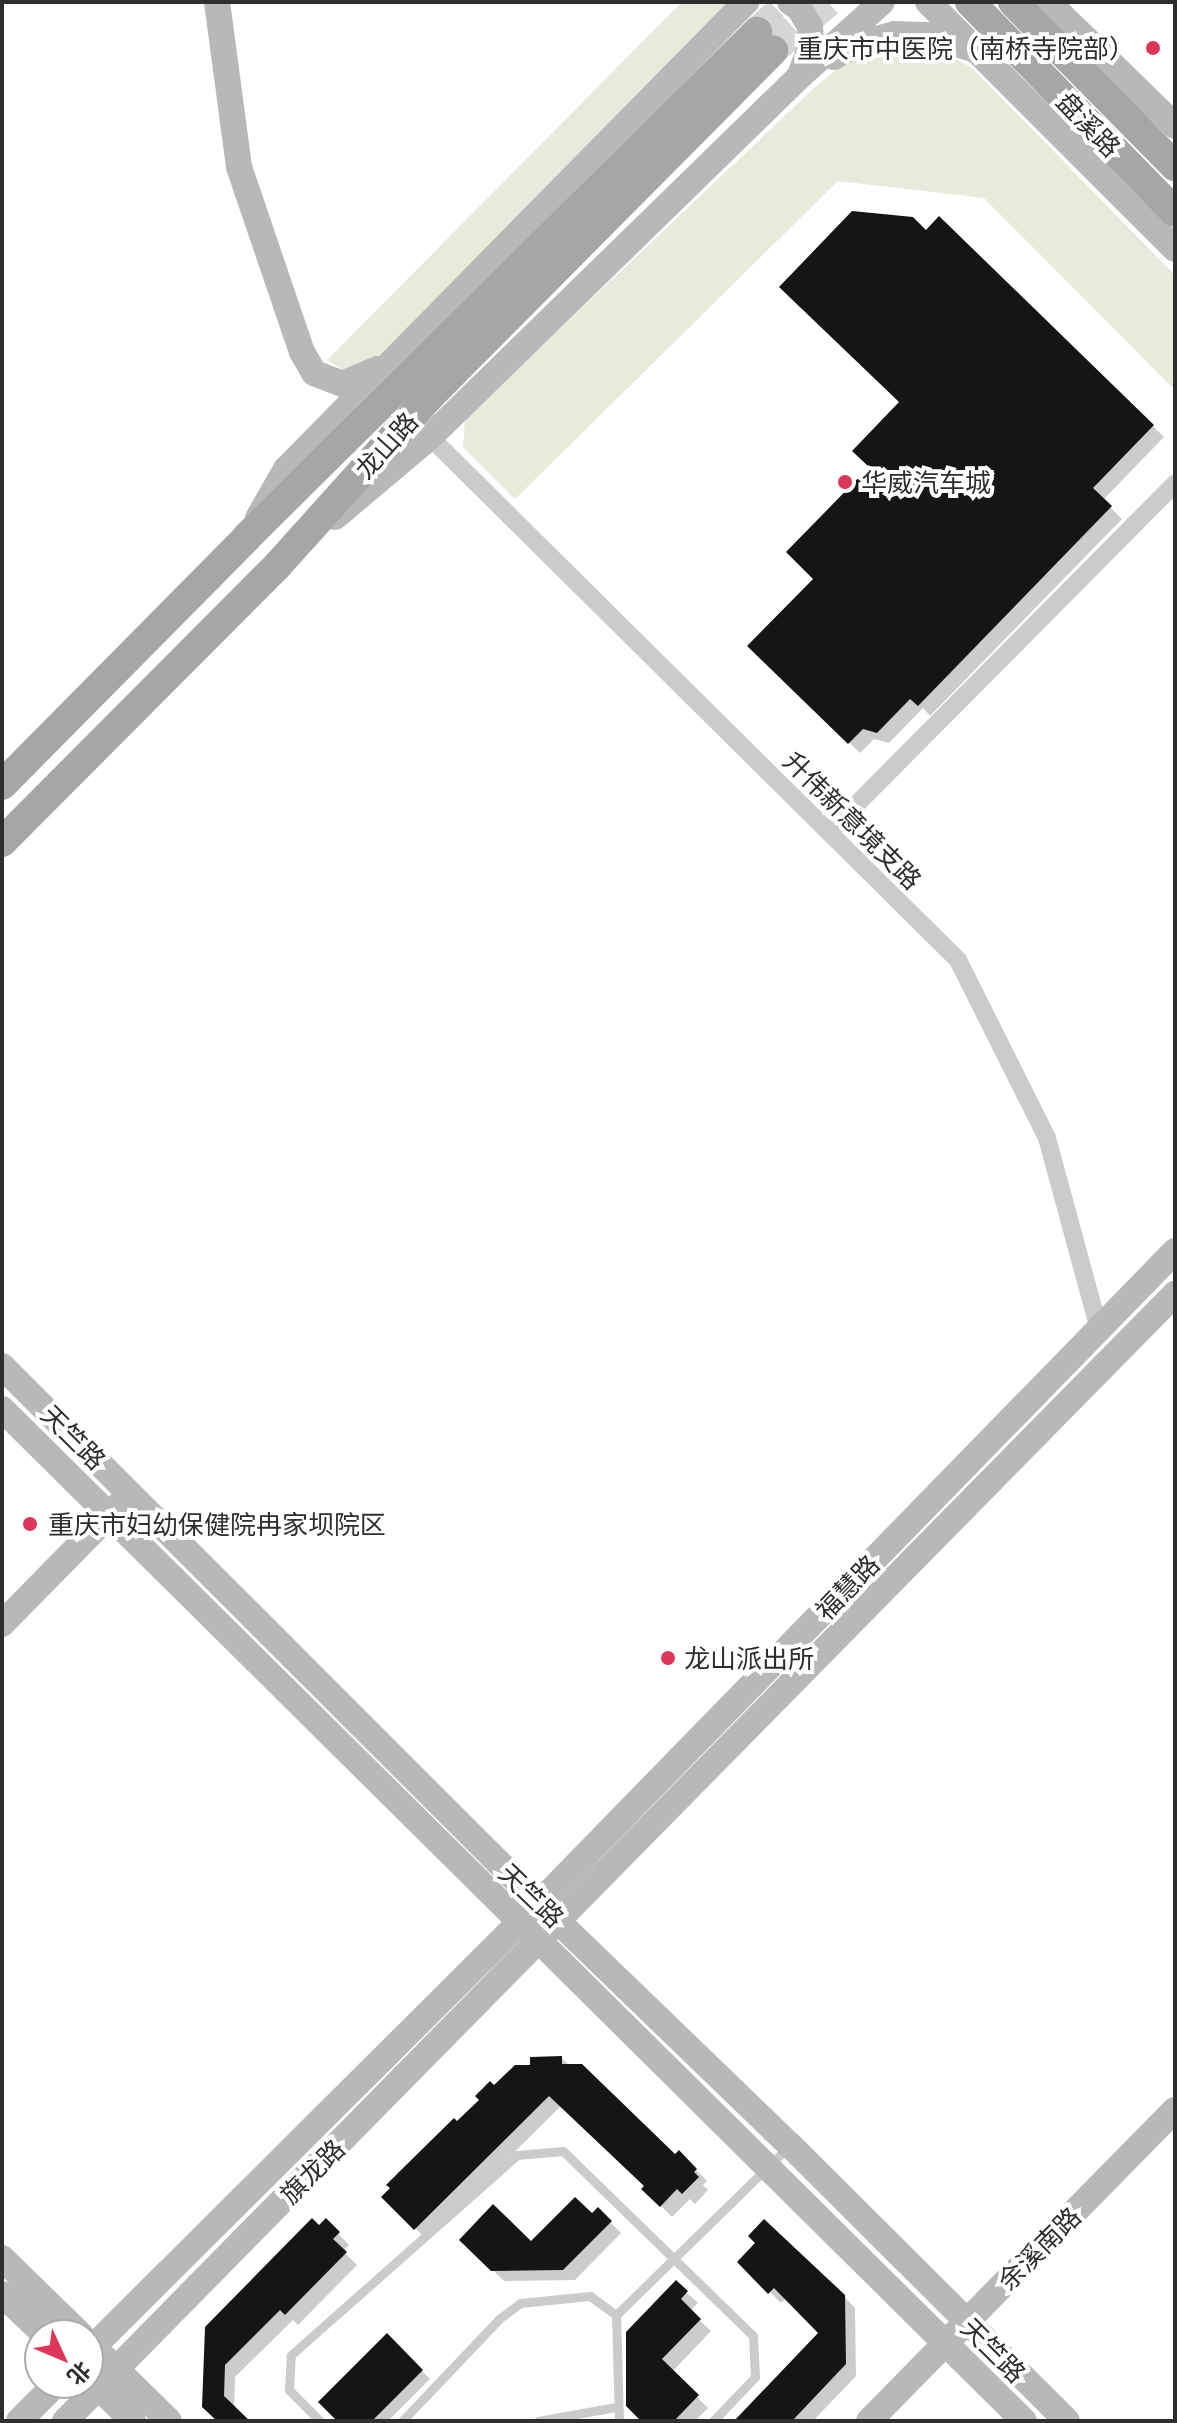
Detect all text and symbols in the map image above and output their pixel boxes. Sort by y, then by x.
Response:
place label: 重庆市中医院（南桥寺院部） [797,32,1135,64]
marker: 重庆市中医院（南桥寺院部） [1142,37,1164,59]
street label: 盘溪路 [1051,85,1127,163]
street label: 龙山路 [348,406,424,484]
place label: 华威汽车城 [861,466,991,498]
marker: 华威汽车城 [836,473,854,491]
street label: 升伟新意境支路 [778,745,928,895]
street label: 天竺路 [35,1398,113,1476]
place label: 重庆市妇幼保健院冉家坝院区 [48,1508,386,1540]
marker: 重庆市妇幼保健院冉家坝院区 [19,1513,41,1535]
street label: 福慧路 [809,1548,885,1626]
place label: 龙山派出所 [684,1642,814,1674]
marker: 龙山派出所 [659,1649,677,1667]
street label: 天竺路 [493,1857,571,1933]
street label: 旗龙路 [273,2132,351,2210]
street label: 余溪南路 [991,2200,1087,2296]
street label: 天竺路 [955,2311,1033,2389]
north arrow [24,2319,104,2399]
text: 北 [63,2357,97,2391]

